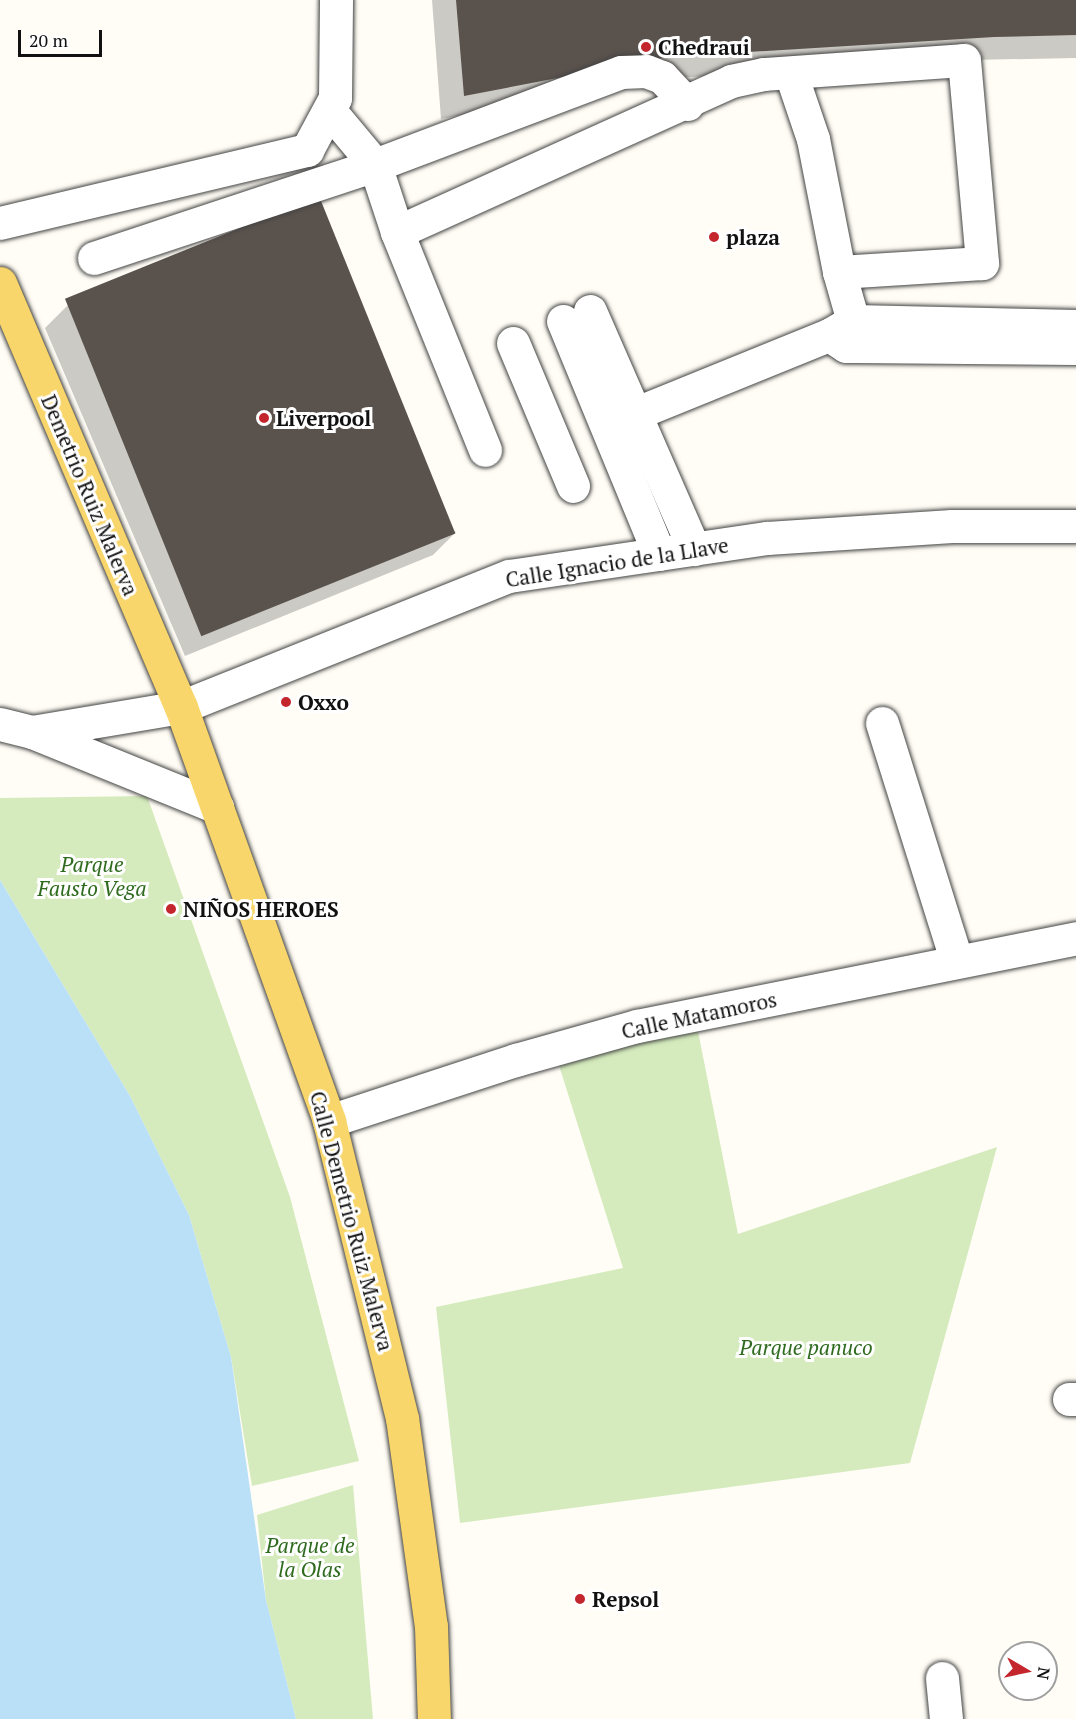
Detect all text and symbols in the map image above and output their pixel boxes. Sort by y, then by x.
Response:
scale bar [21,18,105,56]
text: 20 m [29,28,68,52]
place label: Chedraui [658,34,750,60]
marker: Chedraui [639,40,653,54]
place label: plaza [726,224,780,250]
marker: plaza [707,230,721,244]
street label: Demetrio Ruiz Malerva [36,391,144,599]
place label: Liverpool [276,405,371,431]
marker: Liverpool [257,411,271,425]
street label: Calle Ignacio de la Llave [504,532,730,592]
place label: Oxxo [298,689,349,715]
marker: Oxxo [279,695,293,709]
park label: Parque Fausto Vega [37,851,147,901]
place label: NIÑOS HEROES [183,896,339,922]
marker: NIÑOS HEROES [164,902,178,916]
street label: Calle Matamoros [619,986,779,1044]
street label: Calle Demetrio Ruiz Malerva [305,1088,399,1354]
park label: Parque panuco [739,1334,873,1360]
park label: Parque de la Olas [266,1532,354,1582]
place label: Repsol [592,1586,659,1612]
marker: Repsol [573,1592,587,1606]
north arrow [998,1641,1058,1701]
text: N [1032,1666,1056,1681]

